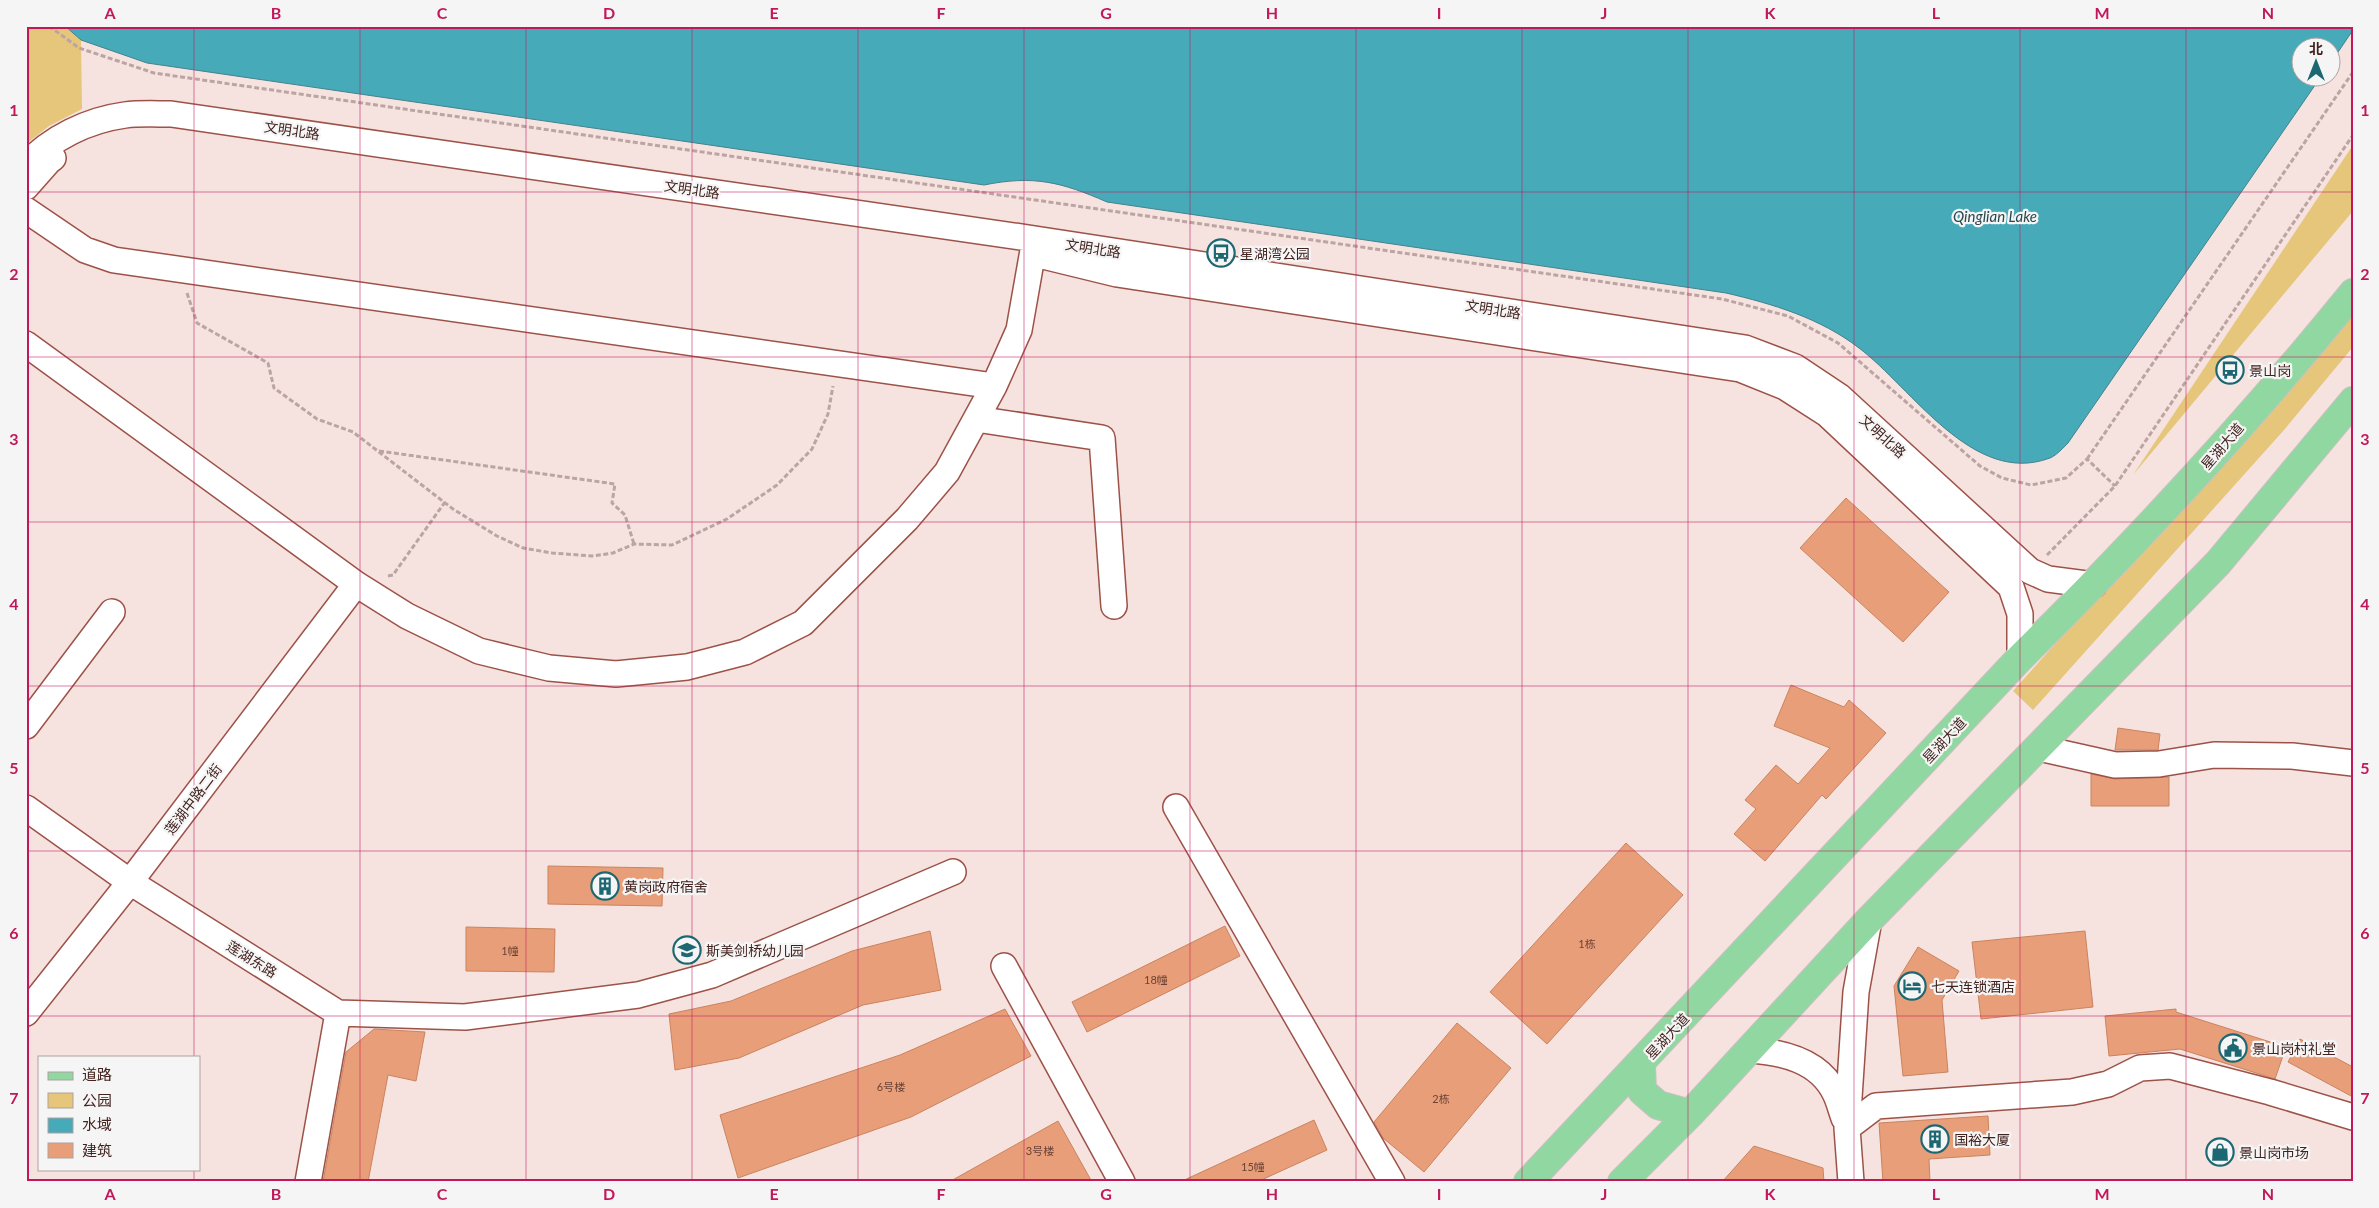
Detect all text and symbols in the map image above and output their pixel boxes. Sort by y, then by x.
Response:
text: A [103,3,116,22]
text: B [271,3,281,22]
text: C [437,3,448,22]
text: D [603,3,615,22]
text: E [769,3,779,22]
text: F [936,3,946,22]
text: G [1100,3,1112,22]
text: H [1266,3,1278,22]
text: I [1437,3,1441,22]
text: J [1601,3,1607,22]
text: K [1765,3,1777,22]
text: L [1932,3,1941,22]
text: M [2094,3,2110,22]
text: N [2262,3,2274,22]
north arrow [2292,38,2342,88]
text: 北 [2309,40,2323,57]
text: 1 [9,100,19,119]
text: 1 [2360,100,2370,119]
street label: 文明北路 [263,118,321,142]
street label: 文明北路 [663,177,721,201]
water label: Qinglian Lake [1953,207,2037,225]
street label: 文明北路 [1064,235,1122,261]
bus stop icon: 星湖湾公园 [1206,238,1236,268]
place label: 星湖湾公园 [1240,245,1310,262]
text: 2 [9,264,19,283]
text: 2 [2360,264,2370,283]
street label: 文明北路 [1464,296,1522,322]
bus stop icon: 景山岗 [2215,355,2245,385]
place label: 景山岗 [2249,362,2291,379]
street label: 文明北路 [1857,411,1909,461]
street label: 星湖大道 [2197,419,2247,473]
text: 3 [9,429,19,448]
text: 3 [2360,429,2370,448]
text: 4 [9,594,19,613]
text: 4 [2360,594,2370,613]
street label: 星湖大道 [1919,714,1969,766]
text: 5 [9,758,19,777]
text: 5 [2360,758,2370,777]
street label: 莲湖中路二街 [161,760,225,838]
building icon: 黄岗政府宿舍 [590,871,620,901]
place label: 黄岗政府宿舍 [624,878,708,895]
text: 6 [9,923,19,942]
text: 6 [2360,923,2370,942]
school or university icon: 斯美剑桥幼儿园 [672,935,702,965]
street label: 莲湖东路 [224,937,280,981]
house number: 1栋 [1578,937,1596,950]
place label: 斯美剑桥幼儿园 [706,942,804,959]
house number: 1幢 [501,944,519,957]
hotel icon: 七天连锁酒店 [1897,971,1927,1001]
house number: 18幢 [1144,973,1168,986]
place label: 七天连锁酒店 [1931,978,2015,995]
street label: 星湖大道 [1642,1010,1692,1062]
public building icon: 景山岗村礼堂 [2218,1033,2248,1063]
place label: 景山岗村礼堂 [2252,1040,2336,1057]
legend [38,1056,200,1170]
text: 道路 [82,1065,112,1083]
house number: 6号楼 [877,1080,905,1093]
text: 7 [9,1088,19,1107]
text: 7 [2360,1088,2370,1107]
text: 公园 [82,1091,112,1109]
house number: 2栋 [1432,1092,1450,1105]
text: 水域 [82,1115,112,1133]
building icon: 国裕大厦 [1920,1124,1950,1154]
place label: 国裕大厦 [1954,1131,2010,1148]
shop icon: 景山岗市场 [2205,1137,2235,1167]
text: 建筑 [82,1141,112,1159]
house number: 3号楼 [1026,1144,1054,1157]
place label: 景山岗市场 [2239,1144,2309,1161]
house number: 15幢 [1241,1160,1265,1173]
text: A [103,1184,116,1203]
text: B [271,1184,281,1203]
text: C [437,1184,448,1203]
text: D [603,1184,615,1203]
text: E [769,1184,779,1203]
text: F [936,1184,946,1203]
text: G [1100,1184,1112,1203]
text: H [1266,1184,1278,1203]
text: I [1437,1184,1441,1203]
text: J [1601,1184,1607,1203]
text: K [1765,1184,1777,1203]
text: L [1932,1184,1941,1203]
text: M [2094,1184,2110,1203]
text: N [2262,1184,2274,1203]

